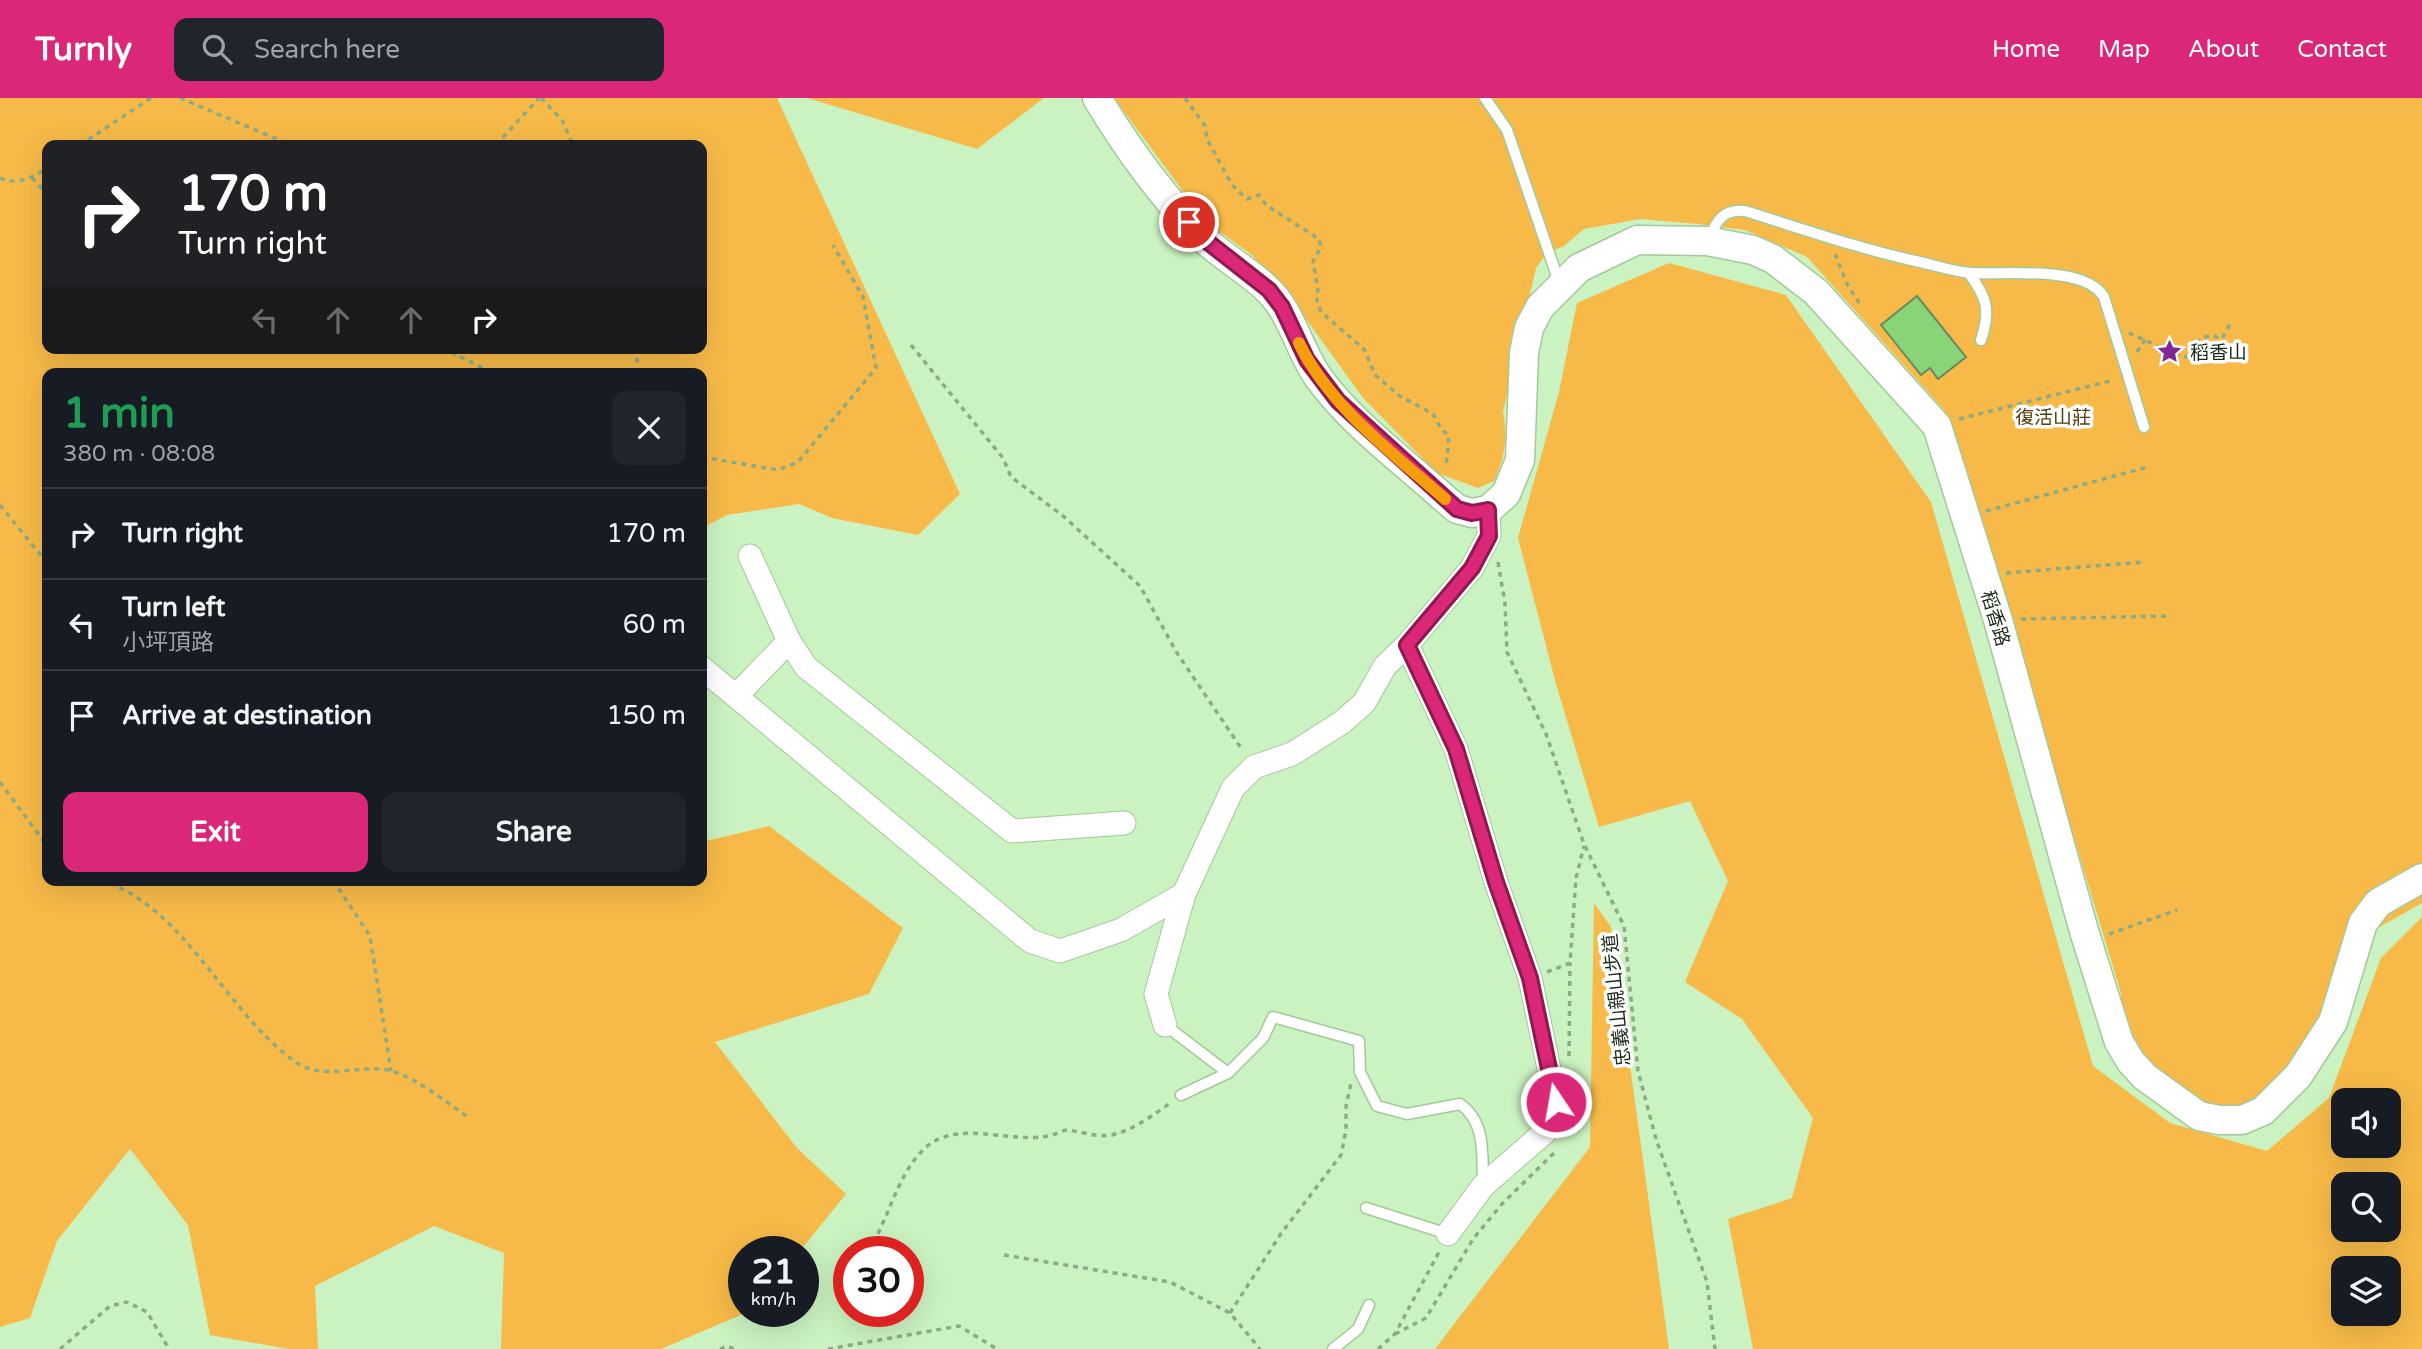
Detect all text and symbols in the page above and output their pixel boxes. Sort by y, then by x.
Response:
search box [174,18,664,81]
text: Turnly [35,30,132,69]
icon: search [198,30,236,68]
text: Search here [254,34,400,65]
text: Home [1992,35,2060,64]
text: Map [2098,35,2150,64]
text: About [2188,35,2259,64]
text: Contact [2297,35,2387,64]
text: 170 m [178,165,328,224]
icon: right [63,168,154,259]
pin [1159,192,1219,252]
icon: arrive [1170,203,1208,241]
text: Turn right [178,225,327,263]
icon: left [246,301,284,339]
icon: ahead [319,301,357,339]
icon: ahead [392,301,430,339]
icon: right [465,301,503,339]
place icon: 稻香山 [2156,338,2184,366]
place label: 稻香山 [2190,342,2247,364]
text: 1 min [63,388,175,439]
button: close [612,391,686,465]
park label: 復活山莊 [2015,407,2091,429]
text: 380 m · 08:08 [63,440,215,468]
icon: right [63,515,101,553]
text: Turn right [122,518,243,549]
text: 170 m [606,518,686,549]
street label: 稻香路 [1976,588,2014,649]
text: Turn left [122,592,225,623]
icon: left [63,606,101,644]
text: 60 m [623,609,686,640]
text: 小坪頂路 [122,629,214,657]
icon: arrive [63,697,101,735]
text: Arrive at destination [122,700,372,731]
text: 150 m [606,700,686,731]
button: Exit [63,792,368,872]
button: Share [382,792,686,872]
street label: 忠義山親山步道 [1599,933,1635,1067]
position arrow [1519,1065,1593,1139]
map controls [2331,1088,2401,1326]
button: sound [2331,1088,2401,1158]
button: search [2331,1172,2401,1242]
speed limit sign: 30 [833,1236,924,1327]
text: 21 [752,1251,795,1293]
button: layers [2331,1256,2401,1326]
text: km/h [751,1288,796,1310]

